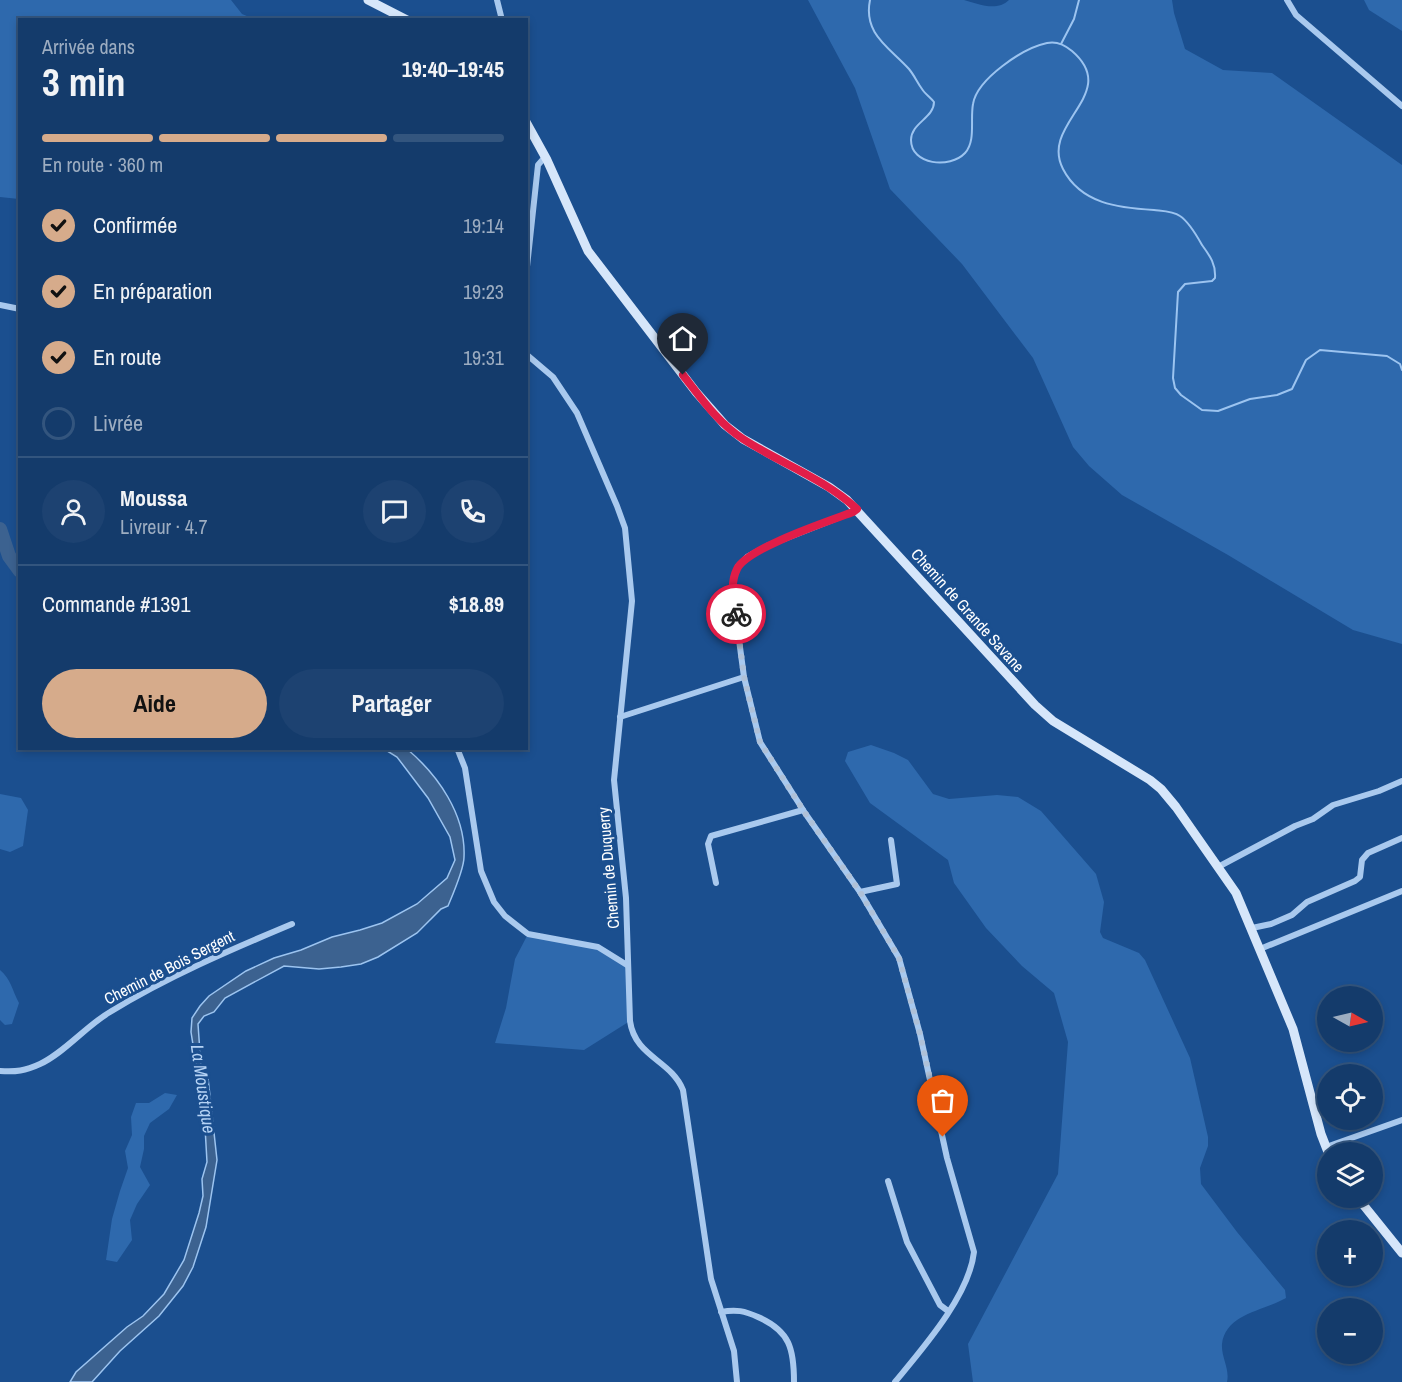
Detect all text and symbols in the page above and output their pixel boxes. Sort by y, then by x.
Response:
text: Arrivée dans [42,33,135,60]
text: 19:40–19:45 [402,54,504,84]
text: 3 min [42,56,126,108]
text: En route · 360 m [42,151,163,178]
icon: check [42,209,75,242]
text: Confirmée [93,210,177,240]
text: 19:14 [463,212,504,239]
icon: check [42,275,75,308]
text: En préparation [93,276,212,306]
text: 19:23 [463,278,504,305]
pin [657,313,708,375]
icon: home [666,322,699,355]
icon: check [42,341,75,374]
text: En route [93,342,161,372]
text: 19:31 [463,344,504,371]
text: Livrée [93,408,143,438]
button: person [42,480,105,543]
button: chat [363,480,426,543]
button: phone [441,480,504,543]
text: Moussa [120,483,187,513]
text: Livreur · 4.7 [120,513,208,540]
street label: Chemin de Grande Savane [906,543,1030,677]
courier [706,584,766,644]
text: Commande #1391 [42,589,190,619]
text: $18.89 [449,589,504,619]
icon: bike [720,598,753,631]
button: Aide [42,669,267,738]
button: Partager [279,669,504,738]
street label: Chemin de Duquerry [592,806,624,930]
street label: Chemin de Bois Sergent [100,924,238,1009]
north arrow [1317,986,1383,1052]
map controls [1317,986,1383,1364]
water label: La Moustique [185,1043,222,1135]
button: locate [1317,1064,1383,1130]
pin [917,1075,968,1137]
icon: bag [926,1084,959,1117]
button: layers [1317,1142,1383,1208]
button: + [1317,1220,1383,1286]
button: − [1317,1298,1383,1364]

